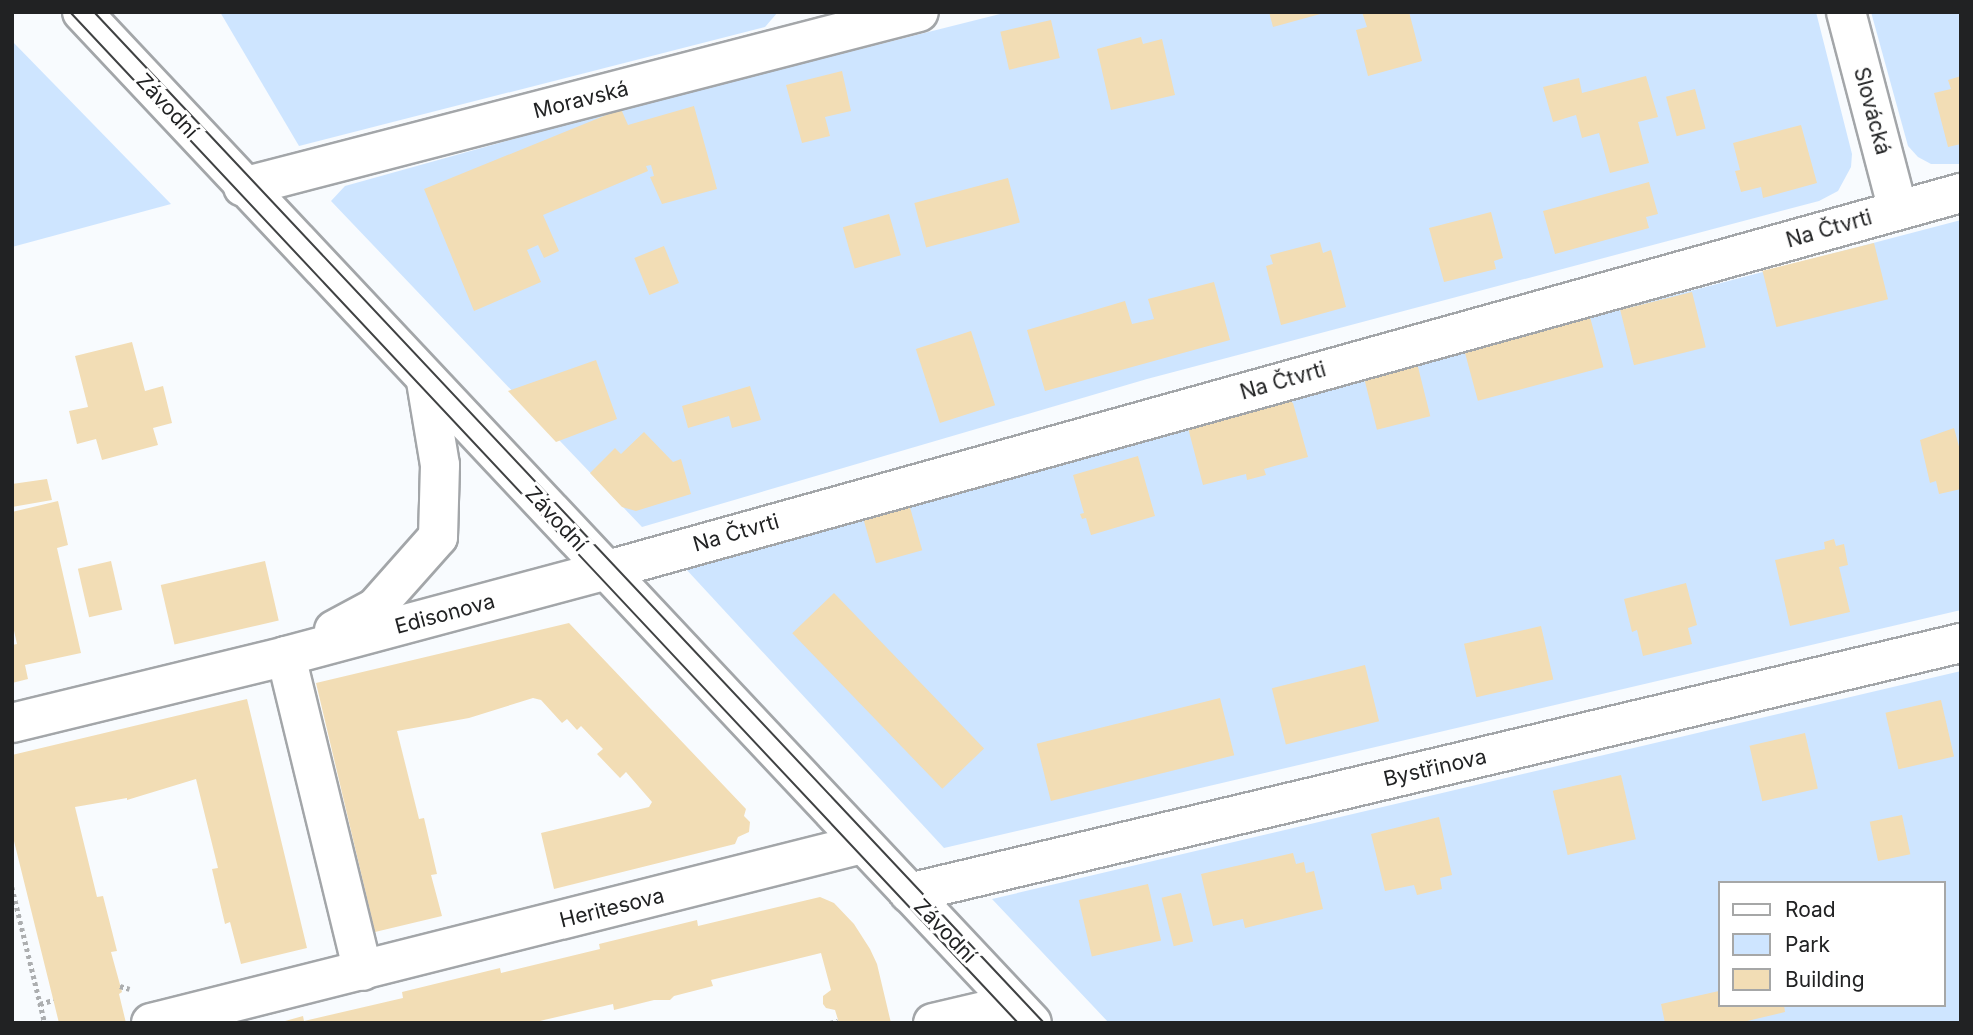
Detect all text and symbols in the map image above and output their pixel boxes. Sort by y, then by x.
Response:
street label: Slovácká [1848,64,1896,158]
street label: Závodní [131,69,203,143]
street label: Moravská [531,76,631,124]
street label: Na Čtvrti [1783,205,1875,253]
street label: Na Čtvrti [1237,357,1329,405]
street label: Závodní [520,482,592,556]
street label: Na Čtvrti [690,509,782,557]
street label: Edisonova [392,589,498,639]
street label: Bystřinova [1381,744,1489,792]
legend [1717,881,1945,1007]
street label: Heritesova [557,883,667,933]
street label: Závodní [908,894,982,968]
text: Road [1785,897,1836,922]
text: Park [1785,932,1830,957]
text: Building [1785,967,1865,992]

